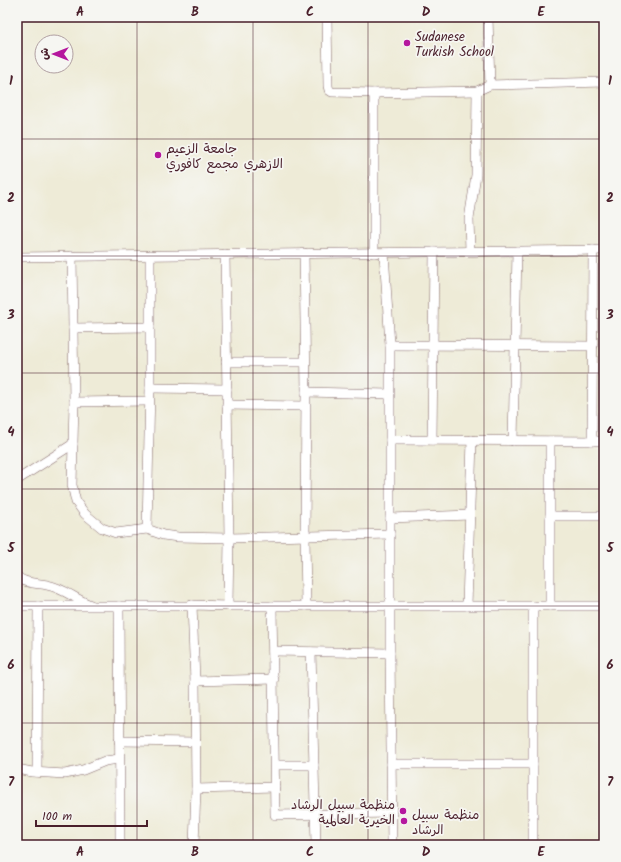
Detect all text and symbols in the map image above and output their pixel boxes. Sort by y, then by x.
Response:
text: A [76,2,84,23]
text: B [191,2,199,23]
text: C [306,2,314,23]
text: D [422,2,431,23]
text: E [537,2,545,23]
place label: Sudanese Turkish School [415,27,494,63]
north arrow [34,34,74,74]
marker: Sudanese Turkish School [402,38,412,48]
text: ش [36,48,54,60]
text: 1 [9,71,13,92]
text: 1 [608,71,612,92]
place label: جامعة الزعيم الازهري مجمع كافوري [166,139,283,175]
marker: جامعة الزعيم الازهري مجمع كافوري [153,150,163,160]
text: 2 [7,188,15,209]
text: 2 [606,188,614,209]
text: 3 [6,305,15,326]
text: 3 [605,305,614,326]
text: 4 [7,422,15,443]
text: 4 [606,422,614,443]
text: 5 [7,538,16,559]
text: 5 [606,538,615,559]
text: 6 [7,655,15,676]
text: 6 [606,655,614,676]
text: 7 [8,772,15,793]
text: 7 [607,772,614,793]
place label: منظمة سبيل الرشاد الخيرية العالمية [291,795,395,831]
scale bar [36,802,147,828]
place label: منظمة سبيل الرشاد [412,805,479,841]
marker: منظمة سبيل الرشاد الخيرية العالمية [398,806,408,816]
text: 100 m [42,807,73,826]
marker: منظمة سبيل الرشاد [399,816,409,826]
text: A [76,842,84,862]
text: B [191,842,199,862]
text: C [306,842,314,862]
text: D [422,842,431,862]
text: E [537,842,545,862]

